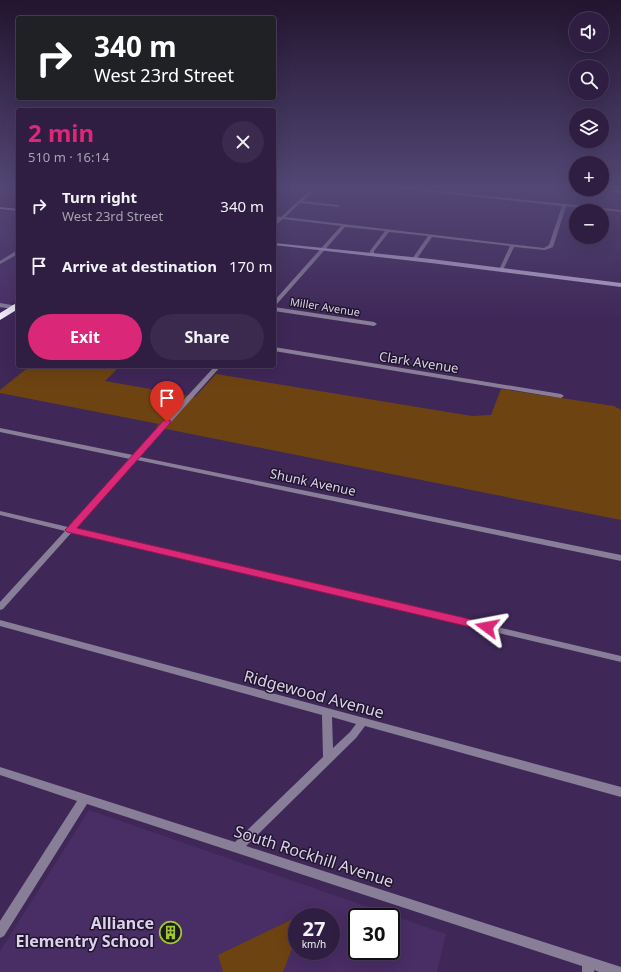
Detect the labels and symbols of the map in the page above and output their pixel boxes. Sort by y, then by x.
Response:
street label: Miller Avenue [289,294,361,319]
street label: Clark Avenue [378,347,460,377]
pin [150,381,184,422]
street label: Shunk Avenue [268,464,358,500]
position arrow [466,606,508,648]
street label: Ridgewood Avenue [241,665,387,723]
street label: South Rockhill Avenue [231,820,397,892]
speed limit sign: 30 [348,908,400,960]
place label: Alliance Elementry School [16,912,154,952]
building icon: Alliance Elementry School [157,919,183,945]

